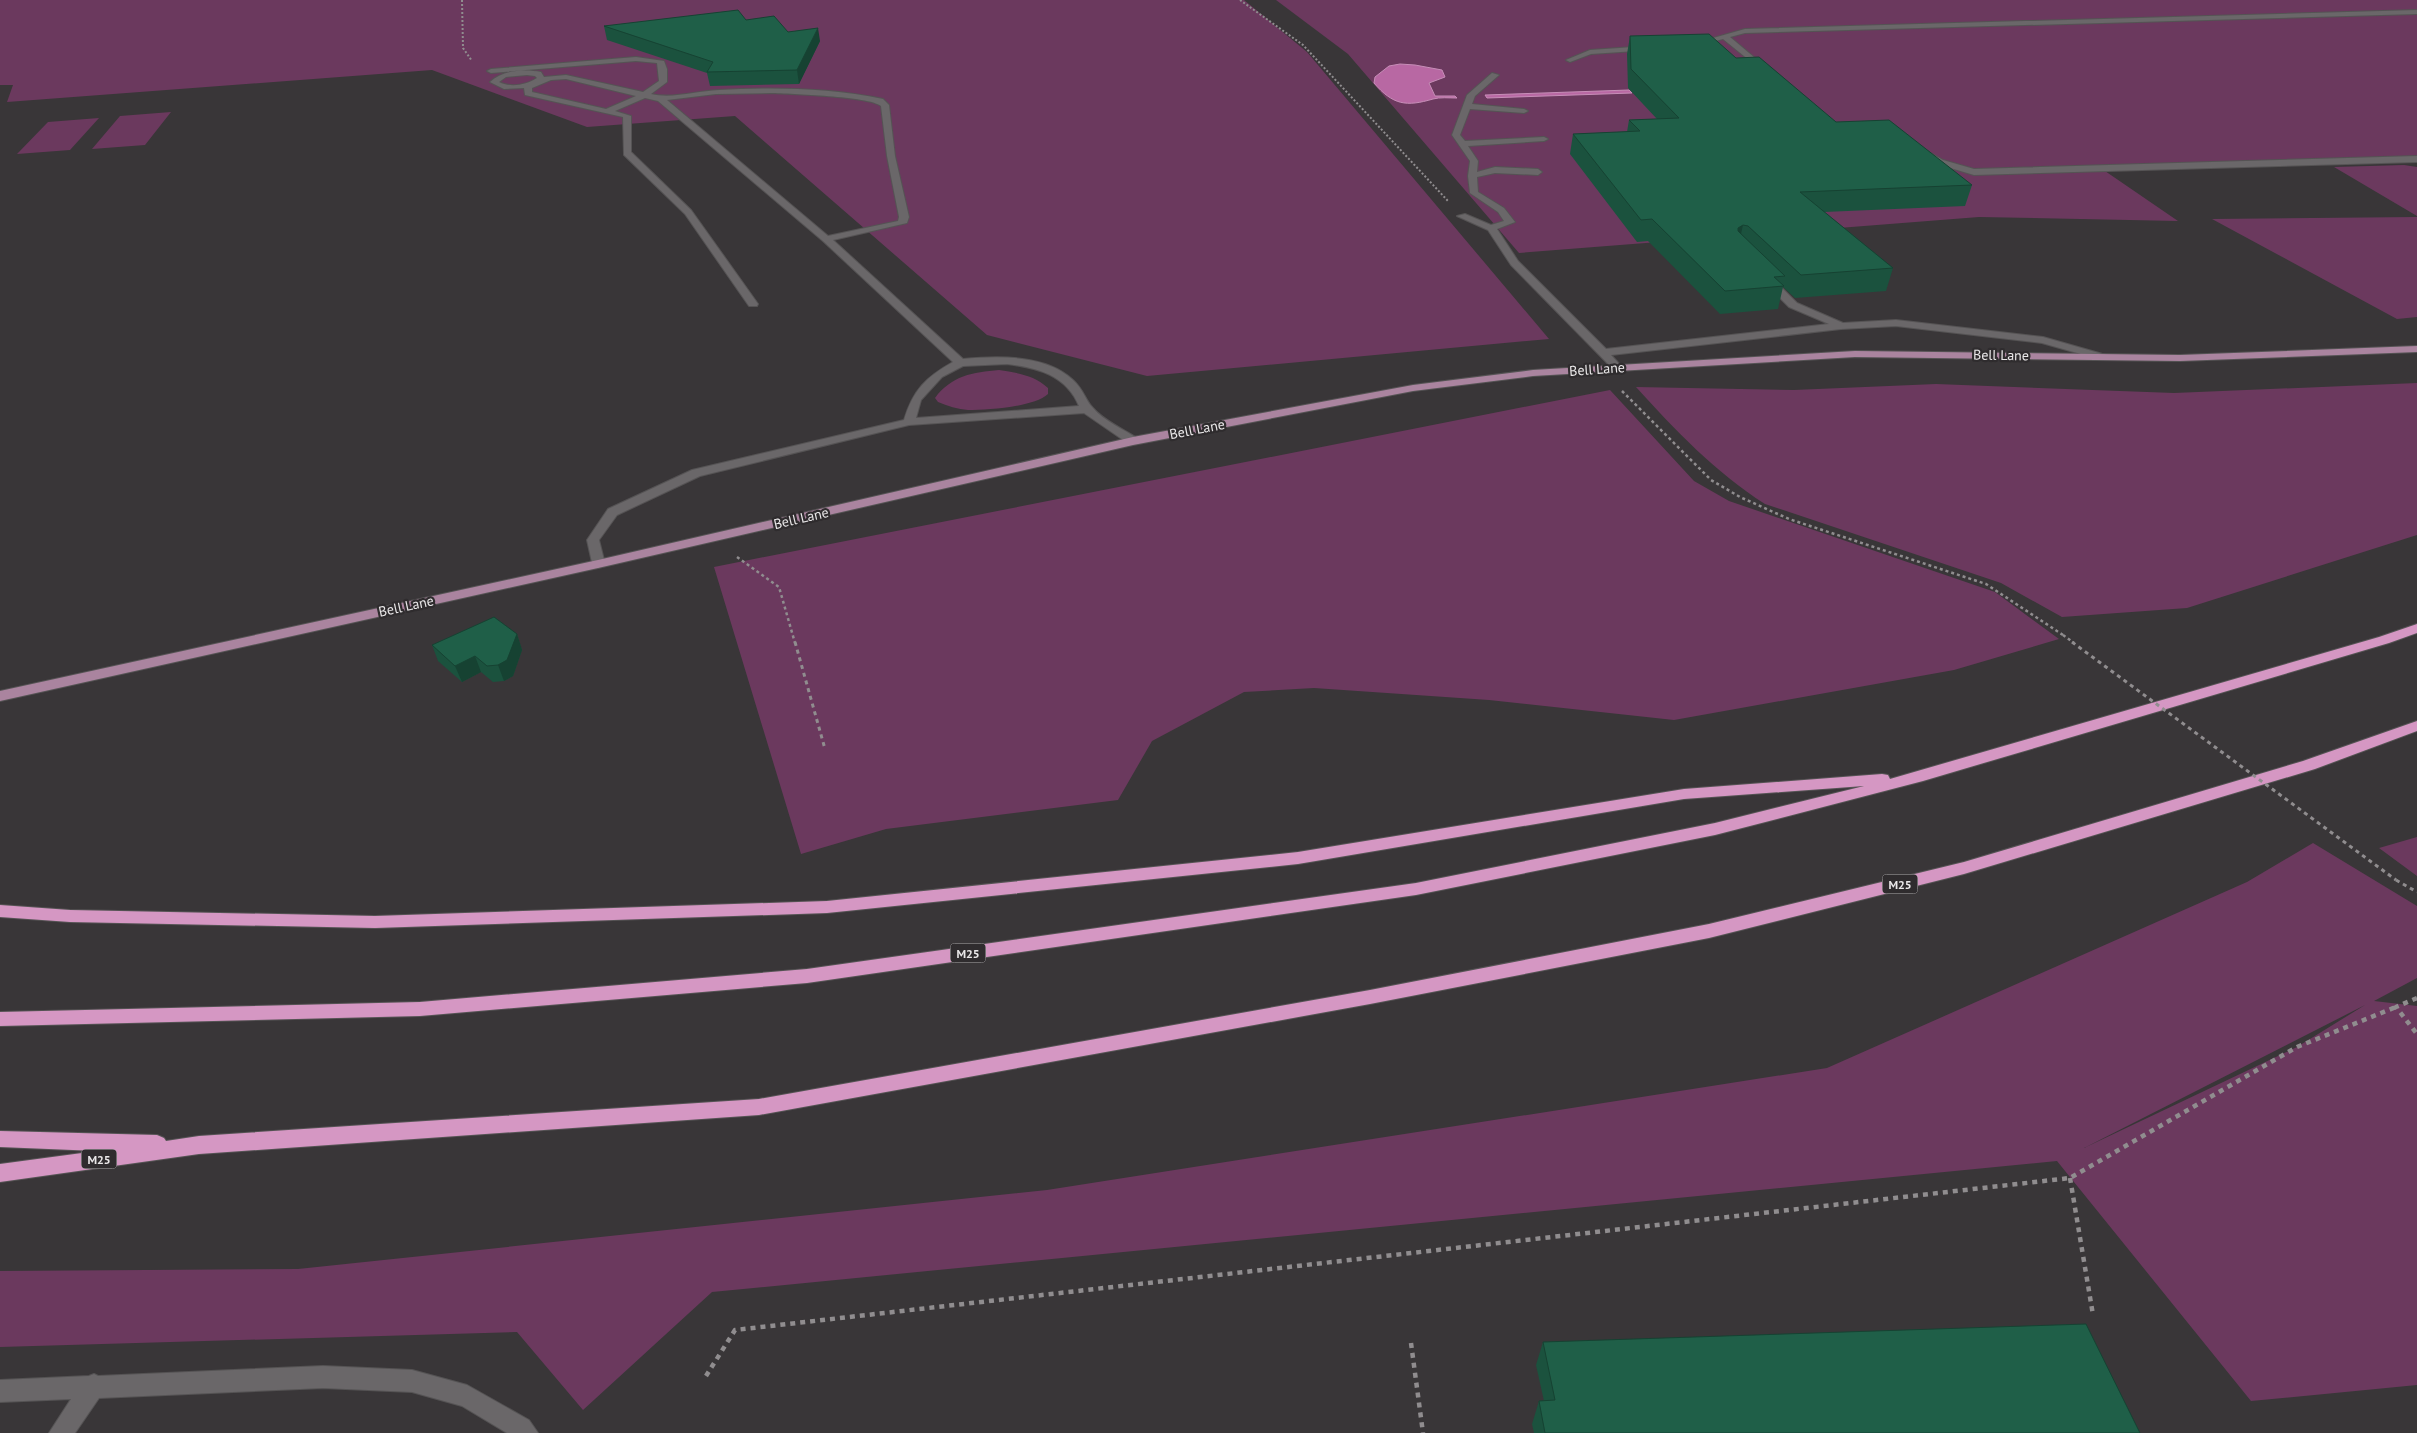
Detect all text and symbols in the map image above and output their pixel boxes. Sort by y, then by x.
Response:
street label: Bell Lane [1973,346,2029,364]
street label: Bell Lane [1569,358,1625,380]
street label: Bell Lane [1168,415,1226,443]
street label: Bell Lane [772,503,830,533]
street label: Bell Lane [377,591,435,621]
road number: M25 [1882,874,1918,894]
road number: M25 [950,944,986,962]
road number: M25 [82,1150,116,1168]

